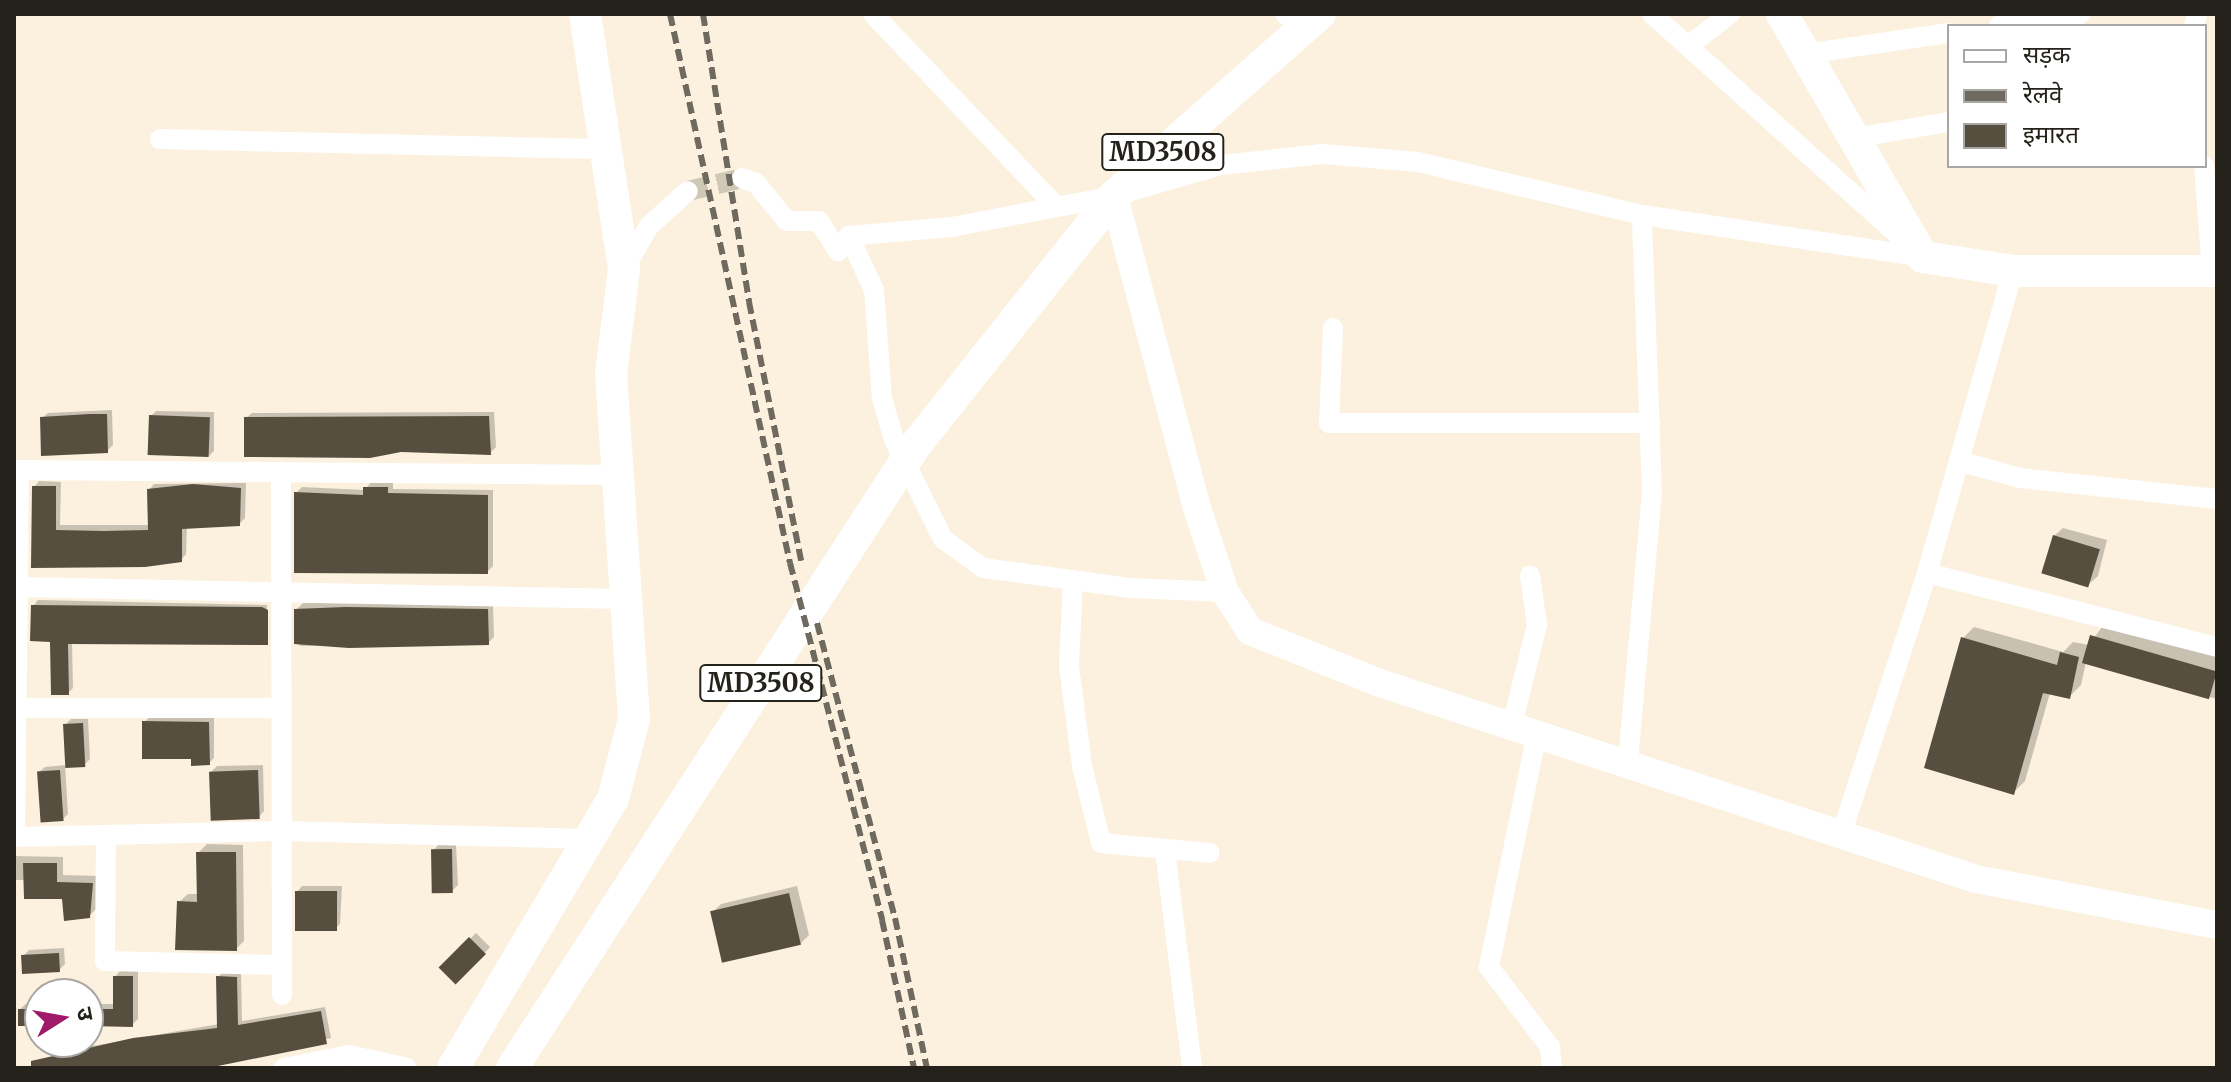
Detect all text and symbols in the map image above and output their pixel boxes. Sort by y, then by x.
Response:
legend [1947,24,2207,168]
text: सड़क [2023,39,2071,70]
text: रेलवे [2023,79,2062,110]
text: इमारत [2023,119,2079,150]
road number: MD3508 [1101,130,1225,174]
road number: MD3508 [699,661,823,705]
north arrow [24,978,104,1058]
text: उ [71,1005,101,1023]

